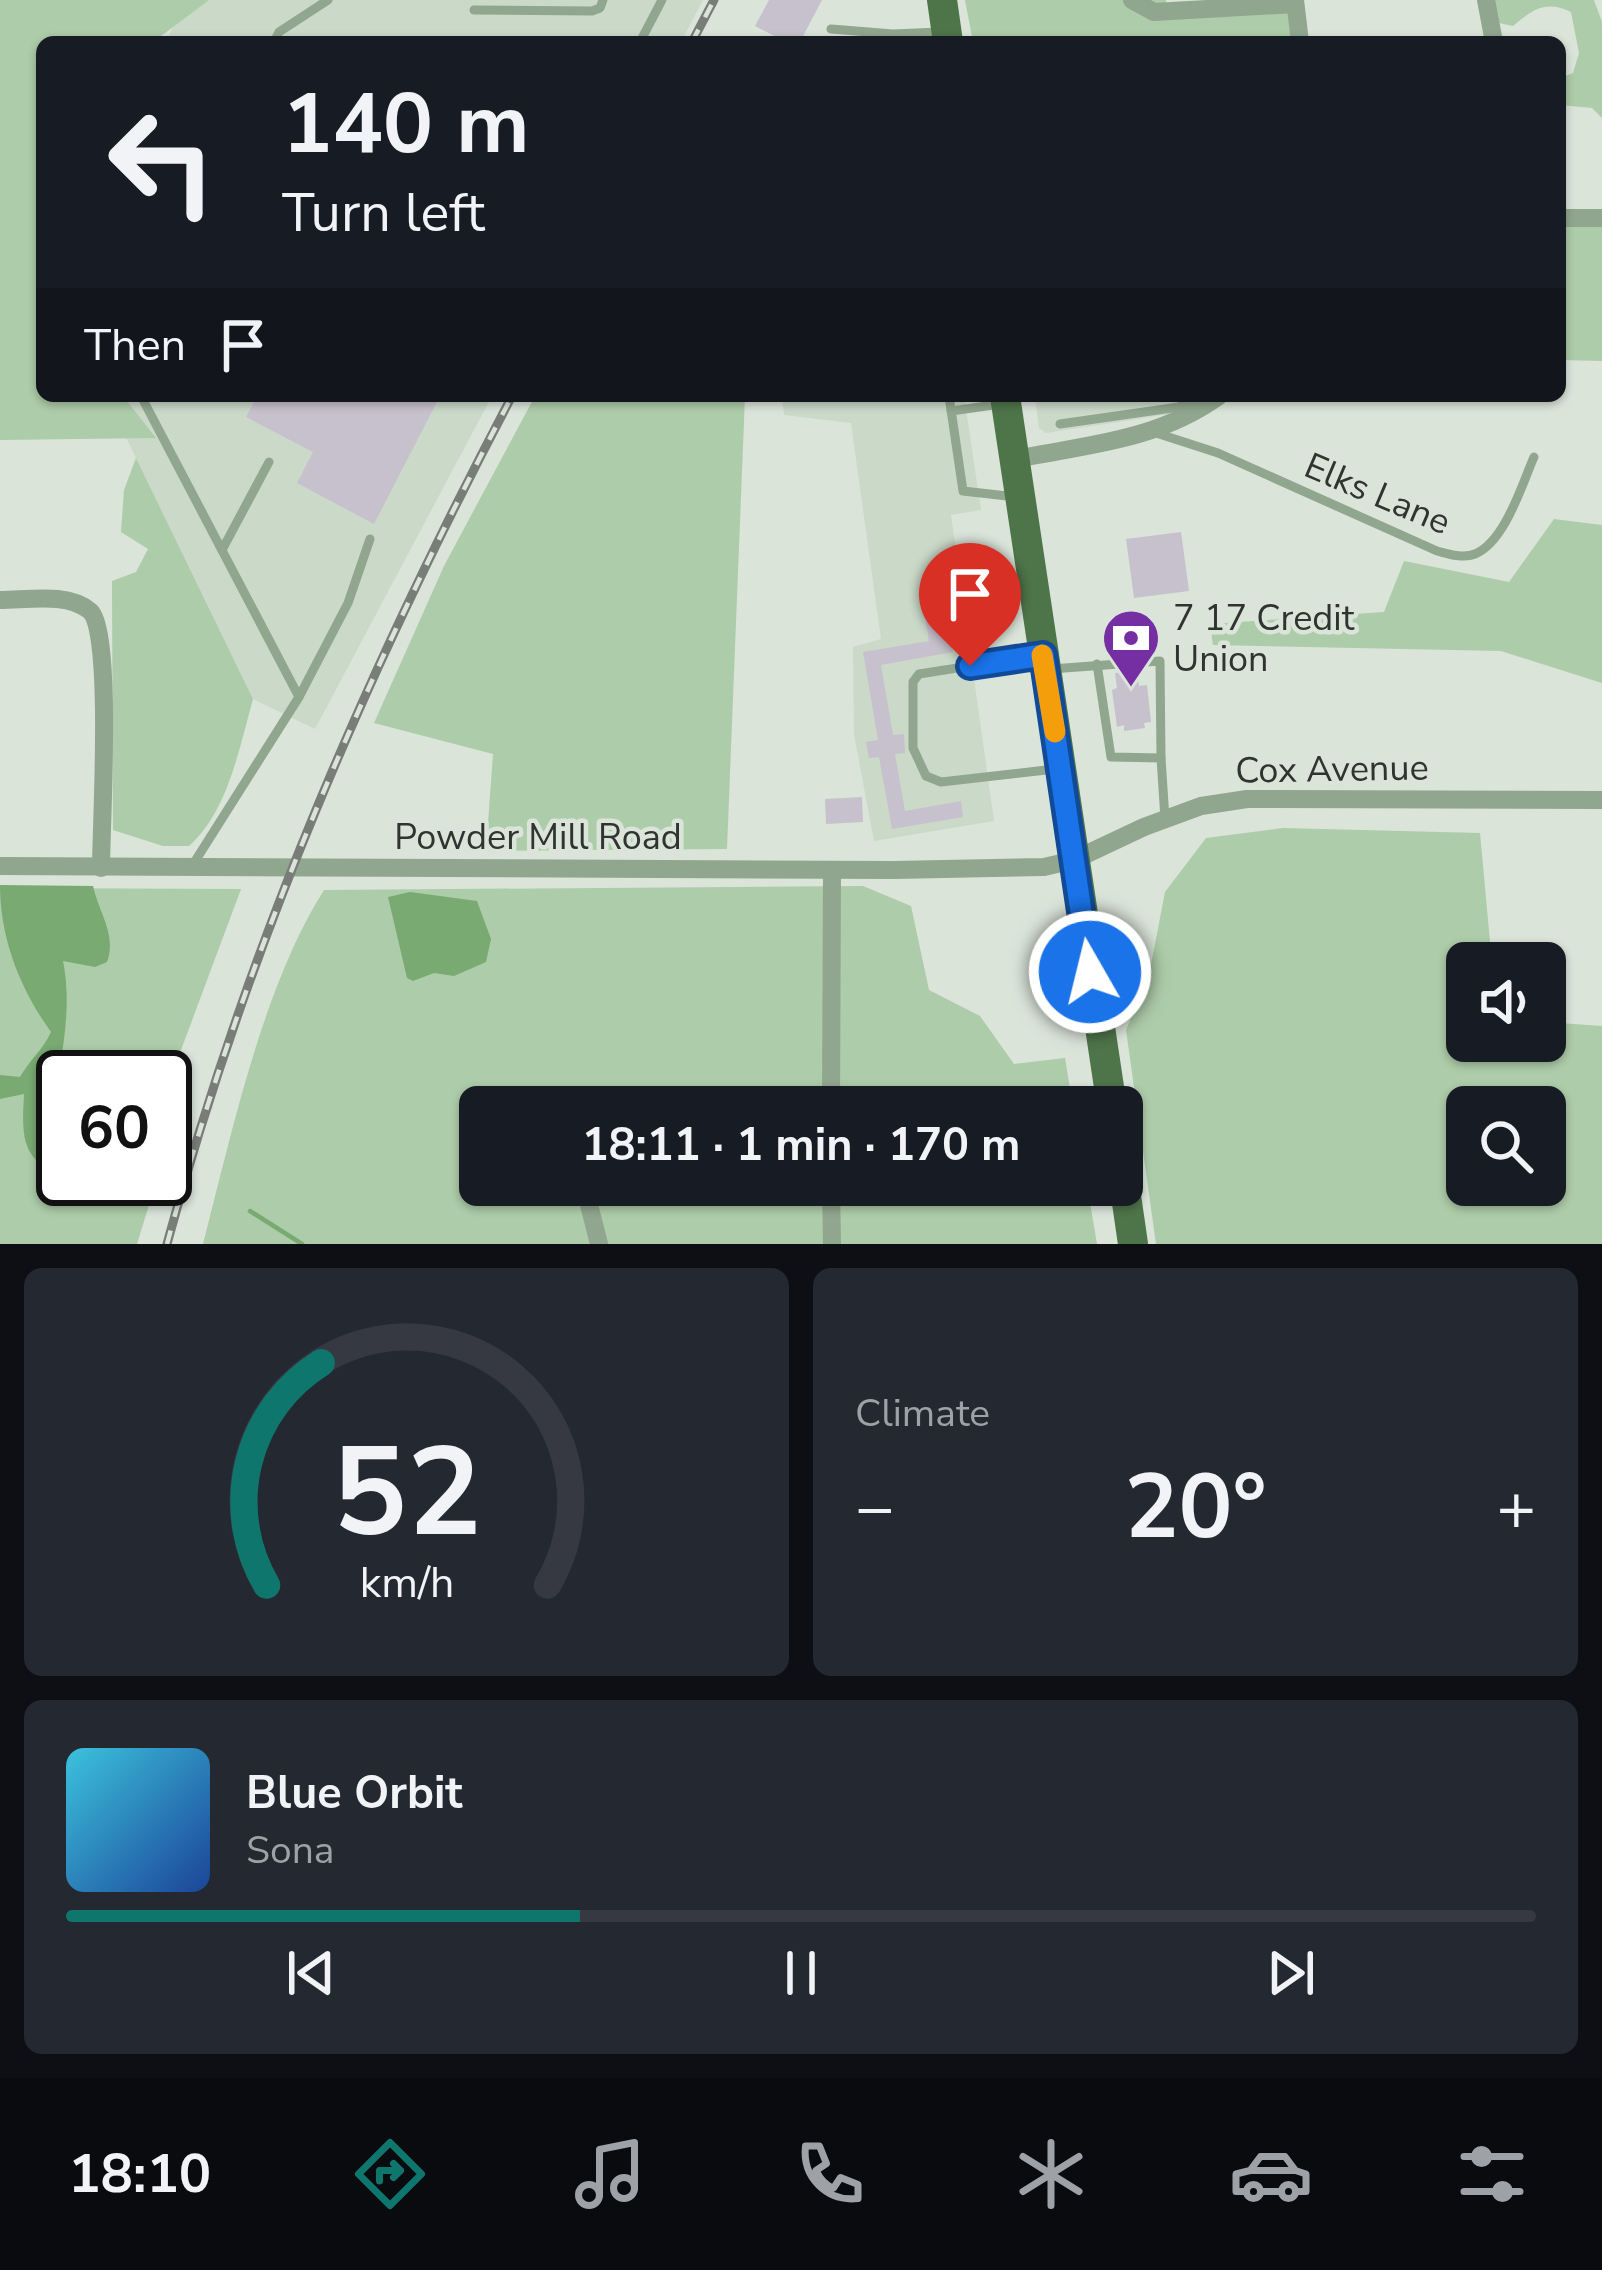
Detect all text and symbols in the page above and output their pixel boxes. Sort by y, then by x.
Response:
text: 140 m [282,67,530,182]
icon: left [84,84,240,240]
text: Turn left [282,176,485,250]
icon: arrive [210,312,276,378]
text: Then [84,315,186,376]
street label: Elks Lane [1297,442,1458,547]
pin [919,543,1021,666]
icon: arrive [937,561,1003,627]
place label: 7 17 Credit Union [1173,594,1355,684]
bank icon: 7 17 Credit Union [1100,607,1162,689]
street label: Cox Avenue [1235,743,1429,796]
street label: Powder Mill Road [394,813,682,862]
position arrow [1027,909,1153,1035]
map controls [1446,942,1566,1206]
button: sound [1446,942,1566,1062]
speed limit sign: 60 [36,1050,192,1206]
button: search [1446,1086,1566,1206]
text: 18:11 · 1 min · 170 m [581,1115,1021,1176]
text: Climate [855,1387,990,1440]
text: 52 [332,1408,481,1578]
text: 20° [1124,1446,1267,1569]
text: − [855,1463,895,1553]
text: + [1496,1463,1536,1553]
text: km/h [359,1554,454,1612]
text: Blue Orbit [246,1763,463,1824]
text: Sona [246,1824,335,1877]
icon: previous [278,1940,344,2006]
icon: pause [768,1940,834,2006]
icon: next [1258,1940,1324,2006]
icon: directions [348,2132,432,2216]
icon: music [568,2132,652,2216]
icon: phone [788,2132,872,2216]
icon: climate [1009,2132,1093,2216]
icon: car [1229,2132,1313,2216]
icon: filters [1450,2132,1534,2216]
text: 18:10 [68,2137,211,2211]

